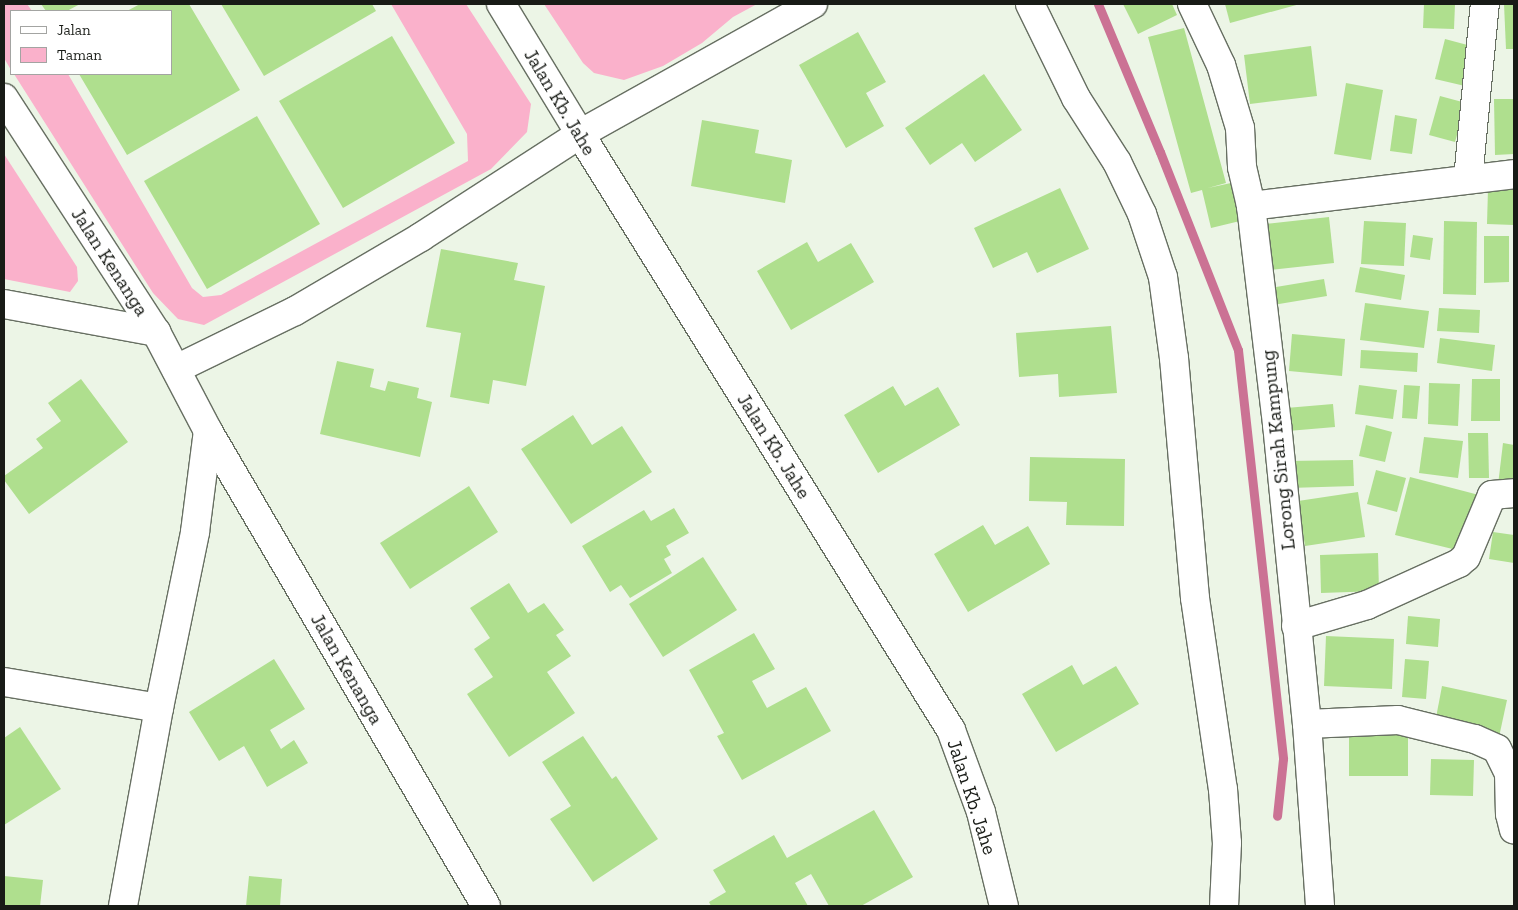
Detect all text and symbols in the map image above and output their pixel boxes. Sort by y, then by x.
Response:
legend [10,10,172,75]
text: Jalan [57,21,91,39]
street label: Jalan Kb. Jahe [519,44,601,160]
text: Taman [57,46,102,64]
street label: Jalan Kenanga [66,203,154,321]
street label: Lorong Sirah Kampung [1256,349,1300,551]
street label: Jalan Kb. Jahe [732,389,816,503]
street label: Jalan Kenanga [306,609,388,729]
street label: Jalan Kb. Jahe [942,736,1002,858]

